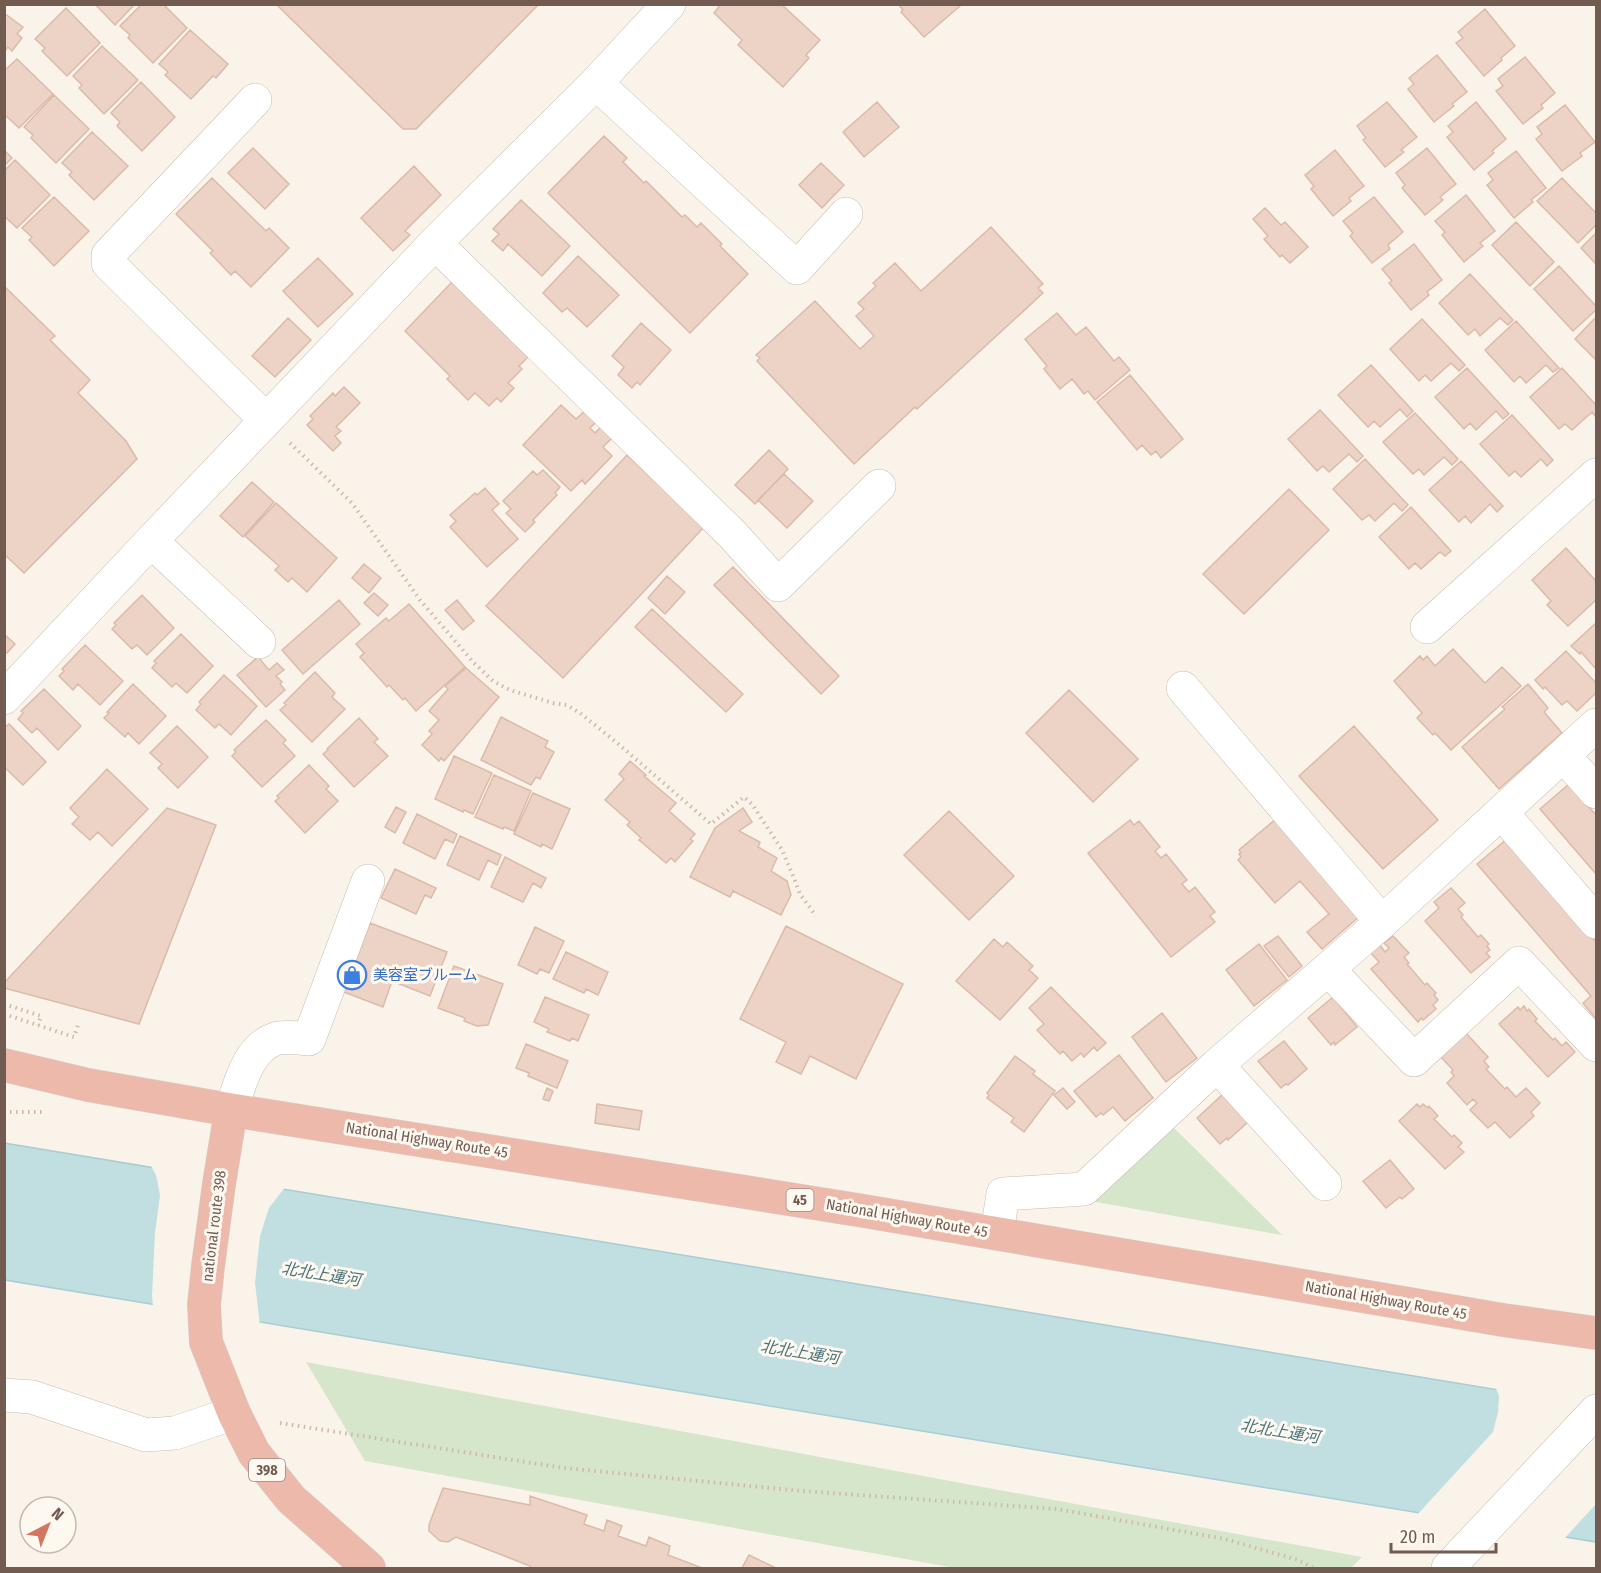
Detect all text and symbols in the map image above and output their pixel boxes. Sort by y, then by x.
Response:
shop icon: 美容室ブルーム [336,959,368,991]
place label: 美容室ブルーム [373,966,478,984]
street label: National Highway Route 45 [345,1118,509,1162]
street label: national route 398 [198,1169,230,1283]
road number: 45 [786,1189,814,1211]
street label: National Highway Route 45 [825,1195,989,1241]
water label: 北北上運河 [280,1258,365,1290]
street label: National Highway Route 45 [1304,1277,1468,1323]
water label: 北北上運河 [759,1336,844,1368]
water label: 北北上運河 [1239,1415,1324,1447]
road number: 398 [249,1459,285,1481]
north arrow [18,1495,78,1555]
text: N [48,1504,68,1524]
scale bar [1391,1516,1496,1554]
text: 20 m [1400,1526,1435,1548]

